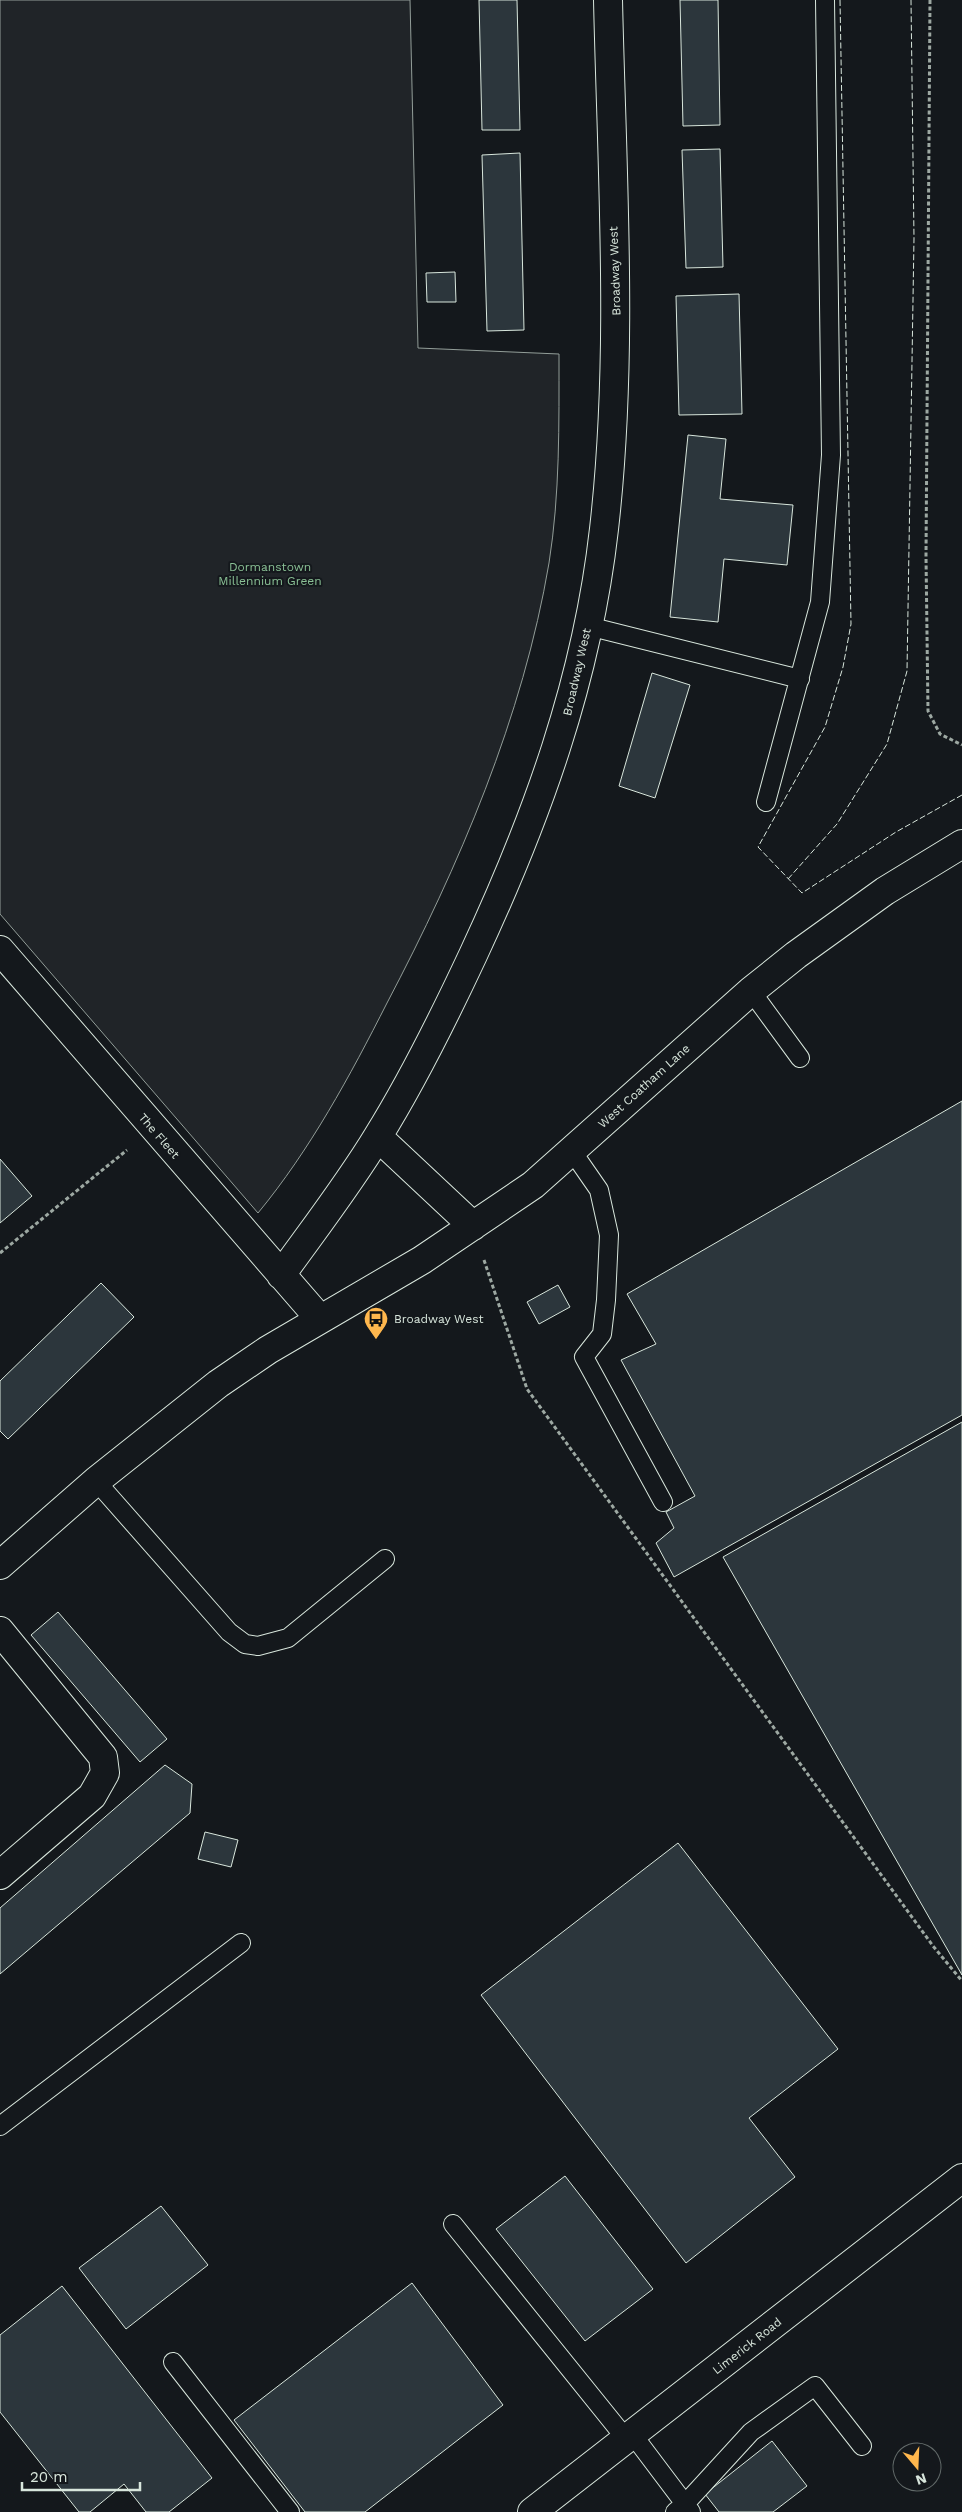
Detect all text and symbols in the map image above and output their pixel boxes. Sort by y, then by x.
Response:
street label: Broadway West [606,226,624,316]
park label: Dormanstown Millennium Green [218,560,322,588]
street label: Broadway West [560,627,594,717]
street label: West Coatham Lane [595,1041,693,1131]
street label: The Fleet [136,1111,182,1161]
bus stop icon: Broadway West [363,1306,389,1340]
place label: Broadway West [394,1312,484,1326]
street label: Limerick Road [710,2315,784,2377]
north arrow [892,2442,942,2492]
scale bar [22,2460,140,2492]
text: 20 m [30,2468,68,2486]
text: N [914,2470,929,2489]

